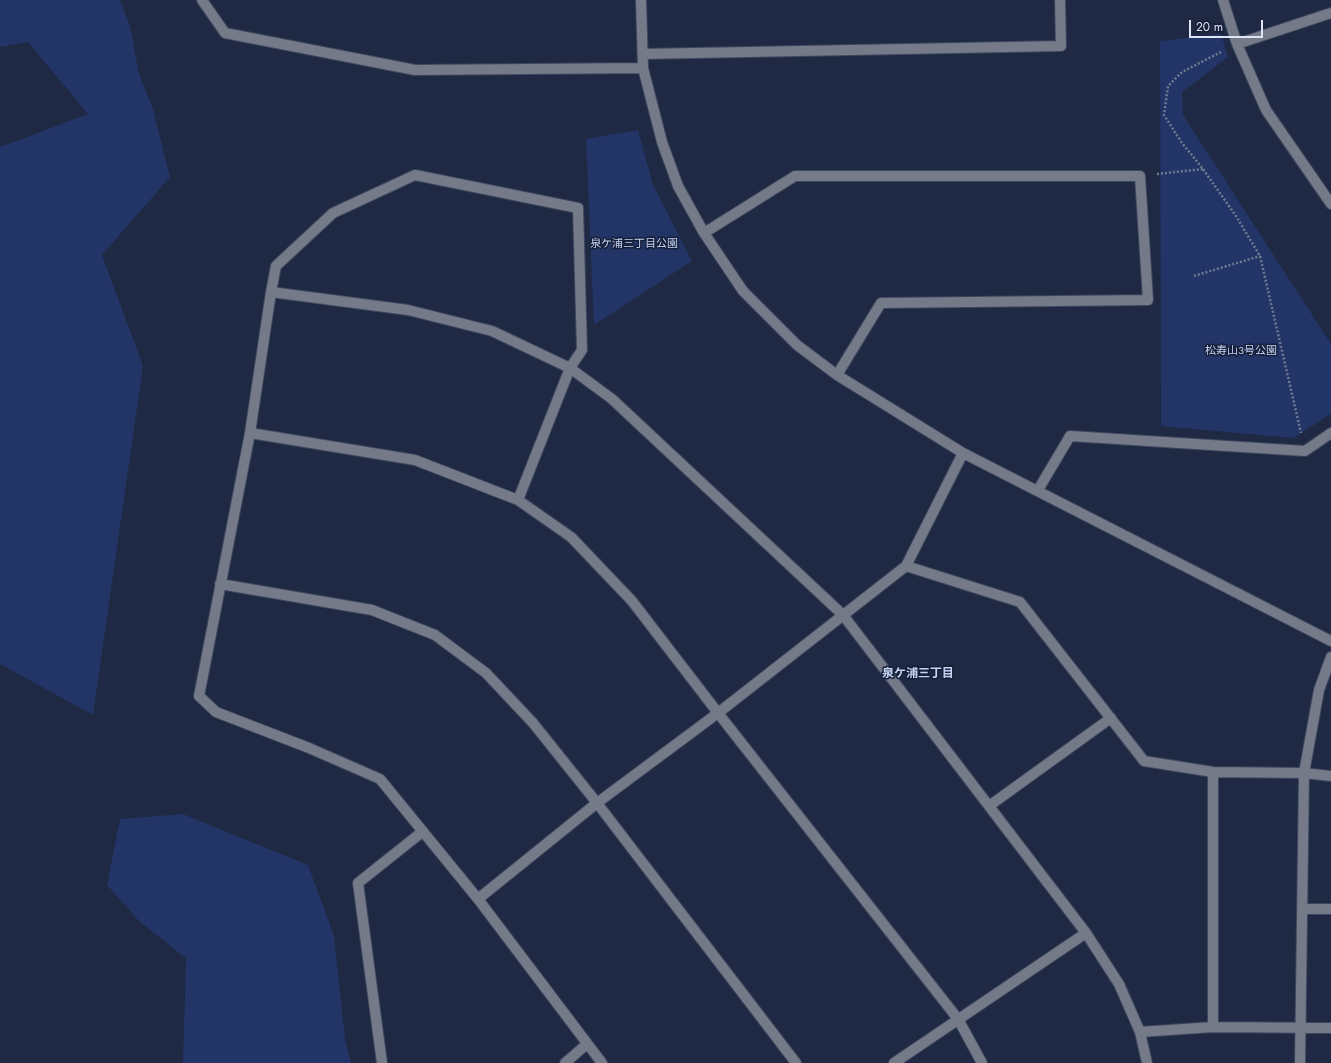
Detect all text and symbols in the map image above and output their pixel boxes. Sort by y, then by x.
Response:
scale bar [1191,12,1265,38]
text: 20 m [1196,18,1223,36]
park label: 泉ケ浦三丁目公園 [590,237,678,251]
park label: 松寿山3号公園 [1205,344,1277,358]
district label: 泉ケ浦三丁目 [882,667,954,681]

